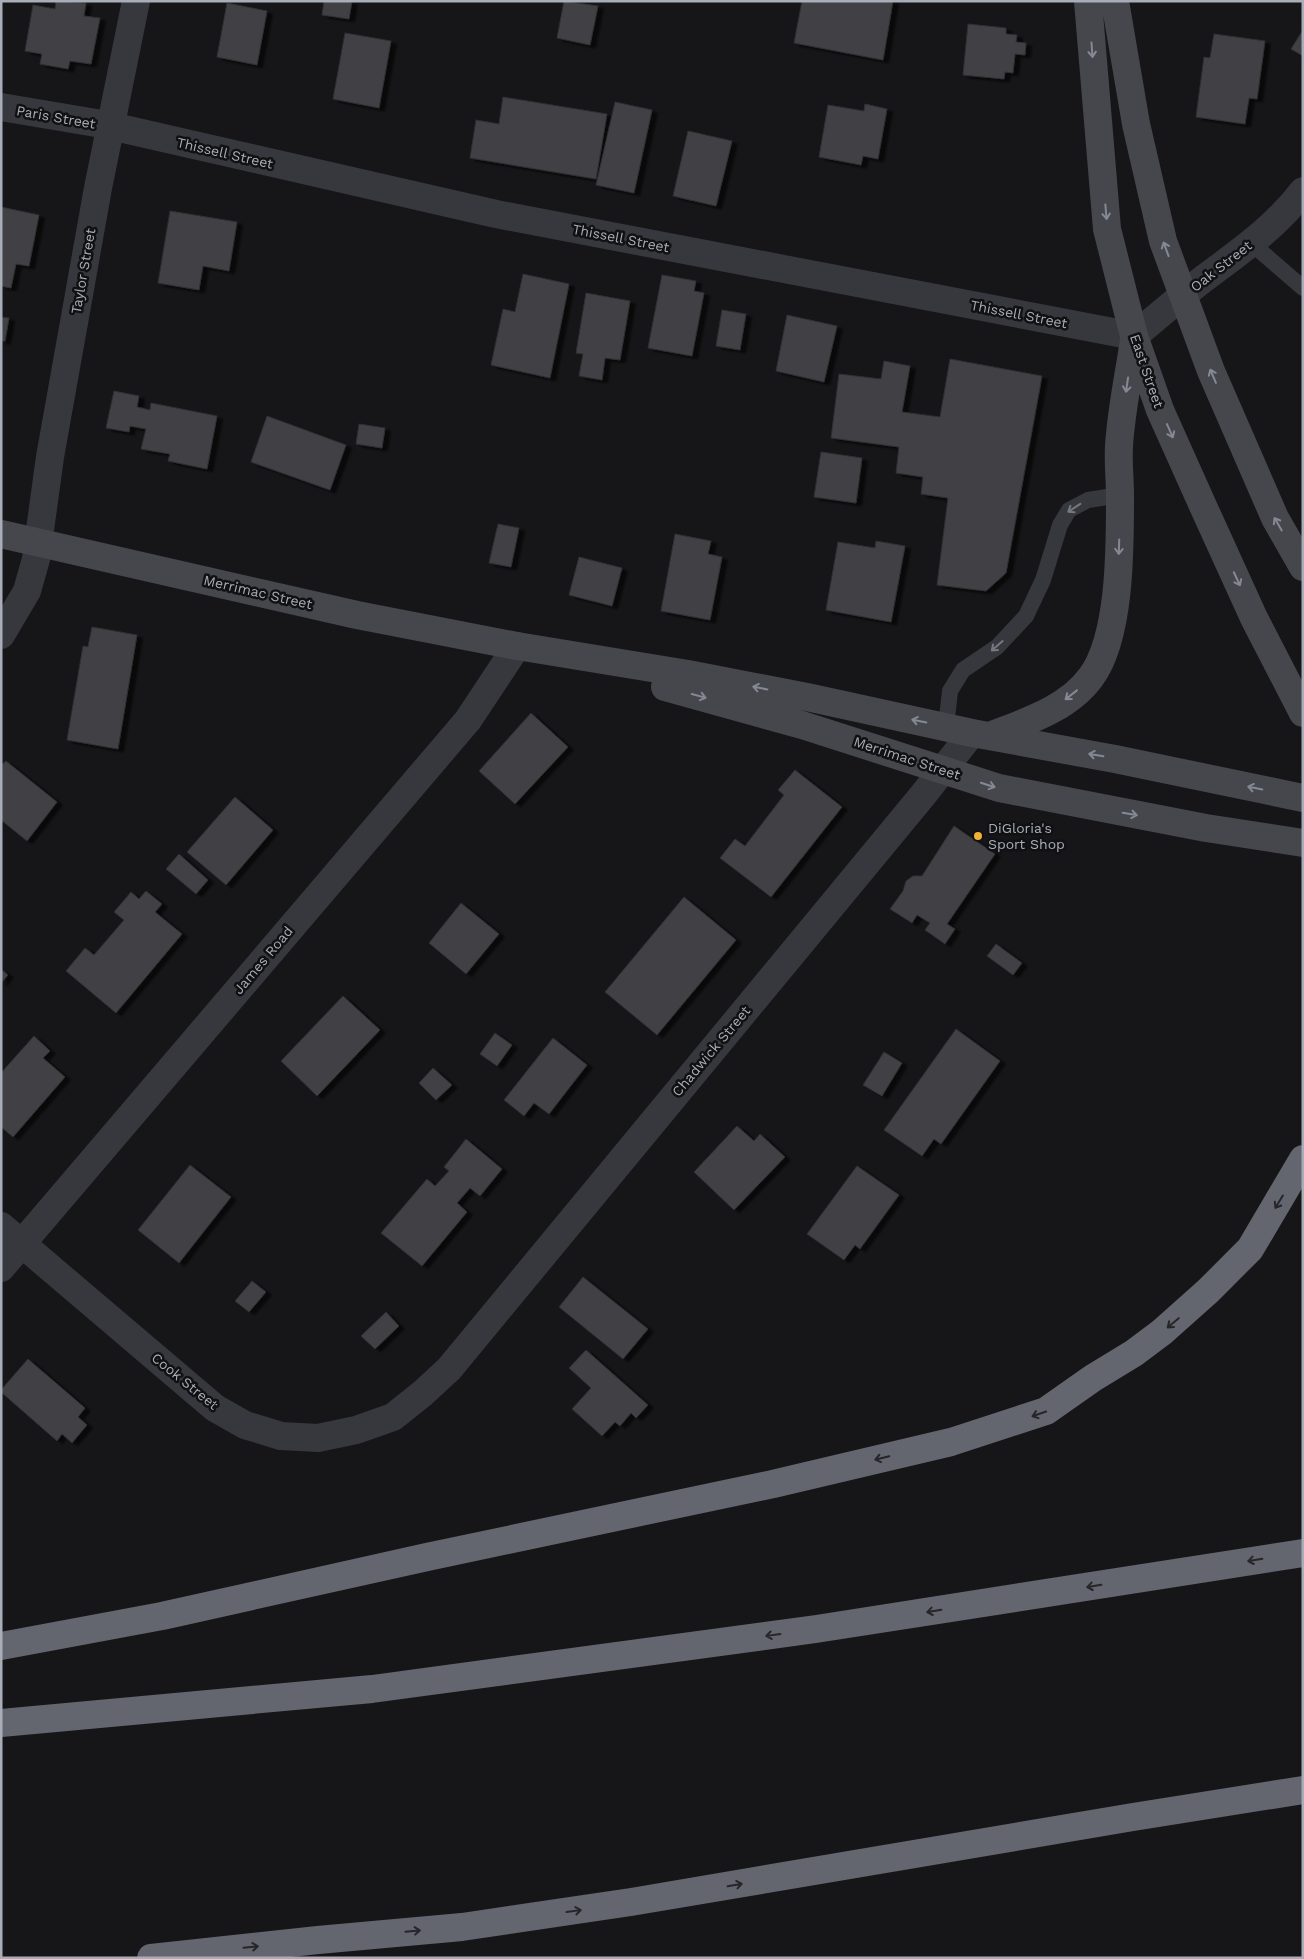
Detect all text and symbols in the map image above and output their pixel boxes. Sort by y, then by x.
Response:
one-way arrow [1087,42,1096,58]
street label: Paris Street [15,102,97,132]
street label: Thissell Street [175,134,275,172]
one-way arrow [1101,203,1110,219]
street label: Thissell Street [571,221,671,255]
street label: Taylor Street [68,227,98,315]
street label: Oak Street [1187,237,1255,295]
one-way arrow [1161,242,1170,257]
street label: Thissell Street [969,297,1069,331]
street label: East Street [1127,332,1167,410]
one-way arrow [1208,369,1217,384]
one-way arrow [1122,376,1132,392]
one-way arrow [1165,423,1175,438]
one-way arrow [1067,503,1081,513]
one-way arrow [1273,518,1283,532]
one-way arrow [1114,538,1123,554]
one-way arrow [1232,571,1242,586]
street label: Merrimac Street [202,572,314,612]
one-way arrow [990,640,1003,652]
one-way arrow [752,683,768,693]
one-way arrow [1065,690,1078,701]
one-way arrow [690,692,706,701]
one-way arrow [911,716,927,726]
street label: Merrimac Street [852,733,962,783]
one-way arrow [1088,750,1104,760]
one-way arrow [979,781,995,790]
one-way arrow [1247,783,1263,793]
one-way arrow [1122,810,1138,820]
place label: DiGloria's Sport Shop [988,820,1065,852]
marker: DiGloria's Sport Shop [972,830,984,842]
street label: James Road [230,923,296,997]
street label: Chadwick Street [669,1003,753,1099]
one-way arrow [1273,1194,1283,1208]
one-way arrow [1167,1318,1180,1329]
street label: Cook Street [149,1349,222,1413]
one-way arrow [1031,1409,1047,1419]
one-way arrow [875,1454,891,1463]
one-way arrow [1247,1556,1263,1566]
one-way arrow [1086,1581,1102,1591]
one-way arrow [926,1606,942,1616]
one-way arrow [765,1630,781,1640]
one-way arrow [726,1879,742,1889]
one-way arrow [566,1905,582,1915]
one-way arrow [405,1926,421,1936]
one-way arrow [243,1942,259,1952]

